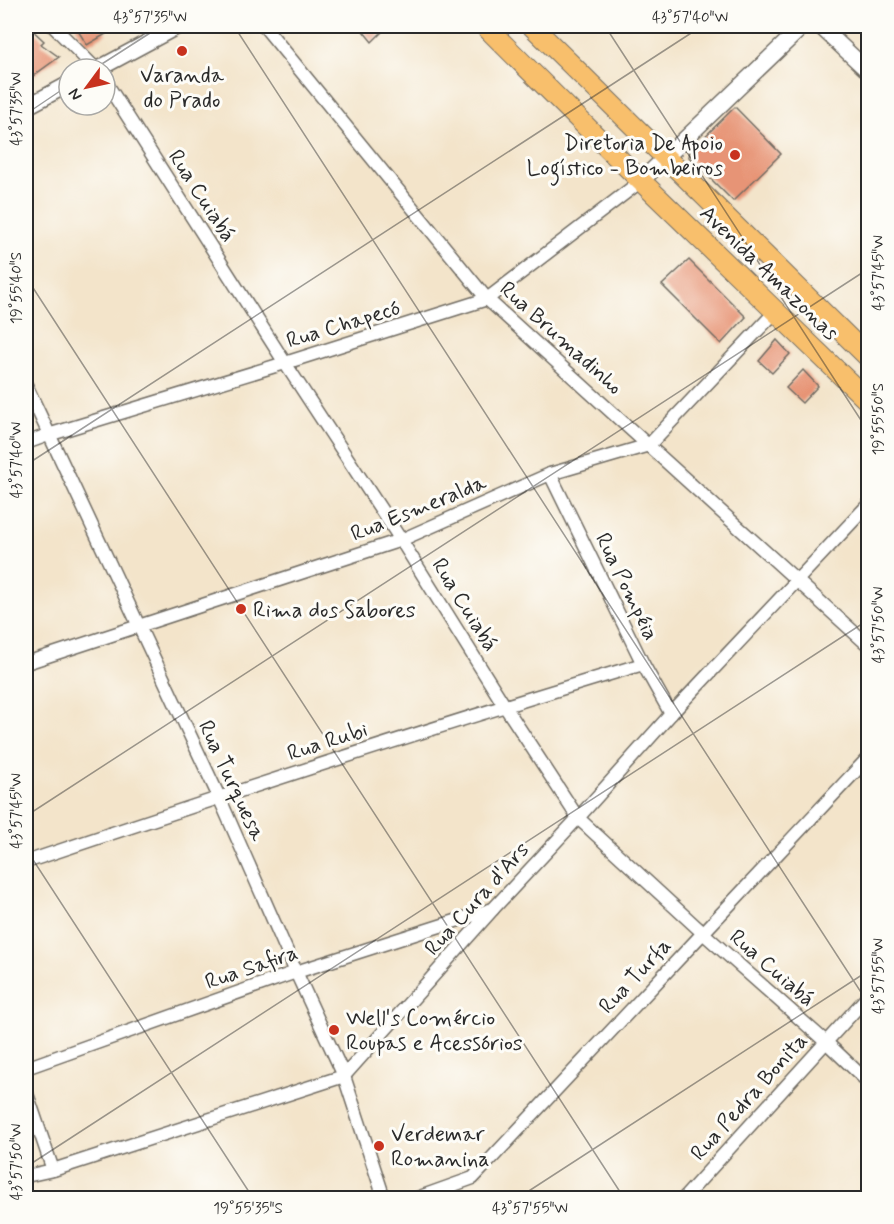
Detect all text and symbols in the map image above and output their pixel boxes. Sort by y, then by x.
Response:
text: 43°57'35"W [113,8,187,28]
text: 43°57'40"W [652,8,728,28]
marker: Varanda do Prado [175,44,189,58]
north arrow [57,57,117,117]
place label: Varanda do Prado [140,62,225,115]
text: 43°57'35"W [7,72,27,146]
text: N [64,84,87,105]
place label: Diretoria De Apoio Logístico - Bombeiros [527,130,723,186]
street label: Rua Cuiabá [161,144,242,248]
marker: Diretoria De Apoio Logístico - Bombeiros [728,148,742,162]
street label: Avenida Amazonas [693,200,844,347]
text: 43°57'45"W [869,235,889,311]
text: 19°55'40"S [7,252,27,324]
street label: Rua Brumadinho [493,276,628,401]
street label: Rua Chapecó [283,294,404,355]
text: 19°55'50"S [869,383,889,455]
text: 43°57'40"W [7,422,27,498]
street label: Rua Esmeralda [347,469,491,549]
street label: Rua Pompéia [588,528,664,645]
street label: Rua Cuiabá [425,553,504,657]
text: 43°57'50"W [869,587,889,663]
place label: Rima dos Sabores [253,597,416,625]
marker: Rima dos Sabores [234,602,248,616]
street label: Rua Turquesa [191,716,272,846]
street label: Rua Rubi [284,716,371,768]
text: 43°57'45"W [7,773,27,849]
street label: Rua Cura d'Ars [419,836,536,962]
street label: Rua Cuiabá [723,924,820,1013]
street label: Rua Turfa [593,932,678,1020]
text: 43°57'55"W [869,938,889,1014]
street label: Rua Safira [202,939,302,997]
place label: Well's Comércio Roupas e Acessórios [346,1005,523,1058]
marker: Well's Comércio Roupas e Acessórios [327,1023,341,1037]
street label: Rua Pedra Bonita [685,1028,814,1167]
place label: Verdemar Romanina [391,1121,490,1174]
text: 43°57'50"W [7,1124,27,1200]
marker: Verdemar Romanina [372,1139,386,1153]
text: 19°55'35"S [213,1199,283,1219]
text: 43°57'55"W [492,1199,568,1219]

